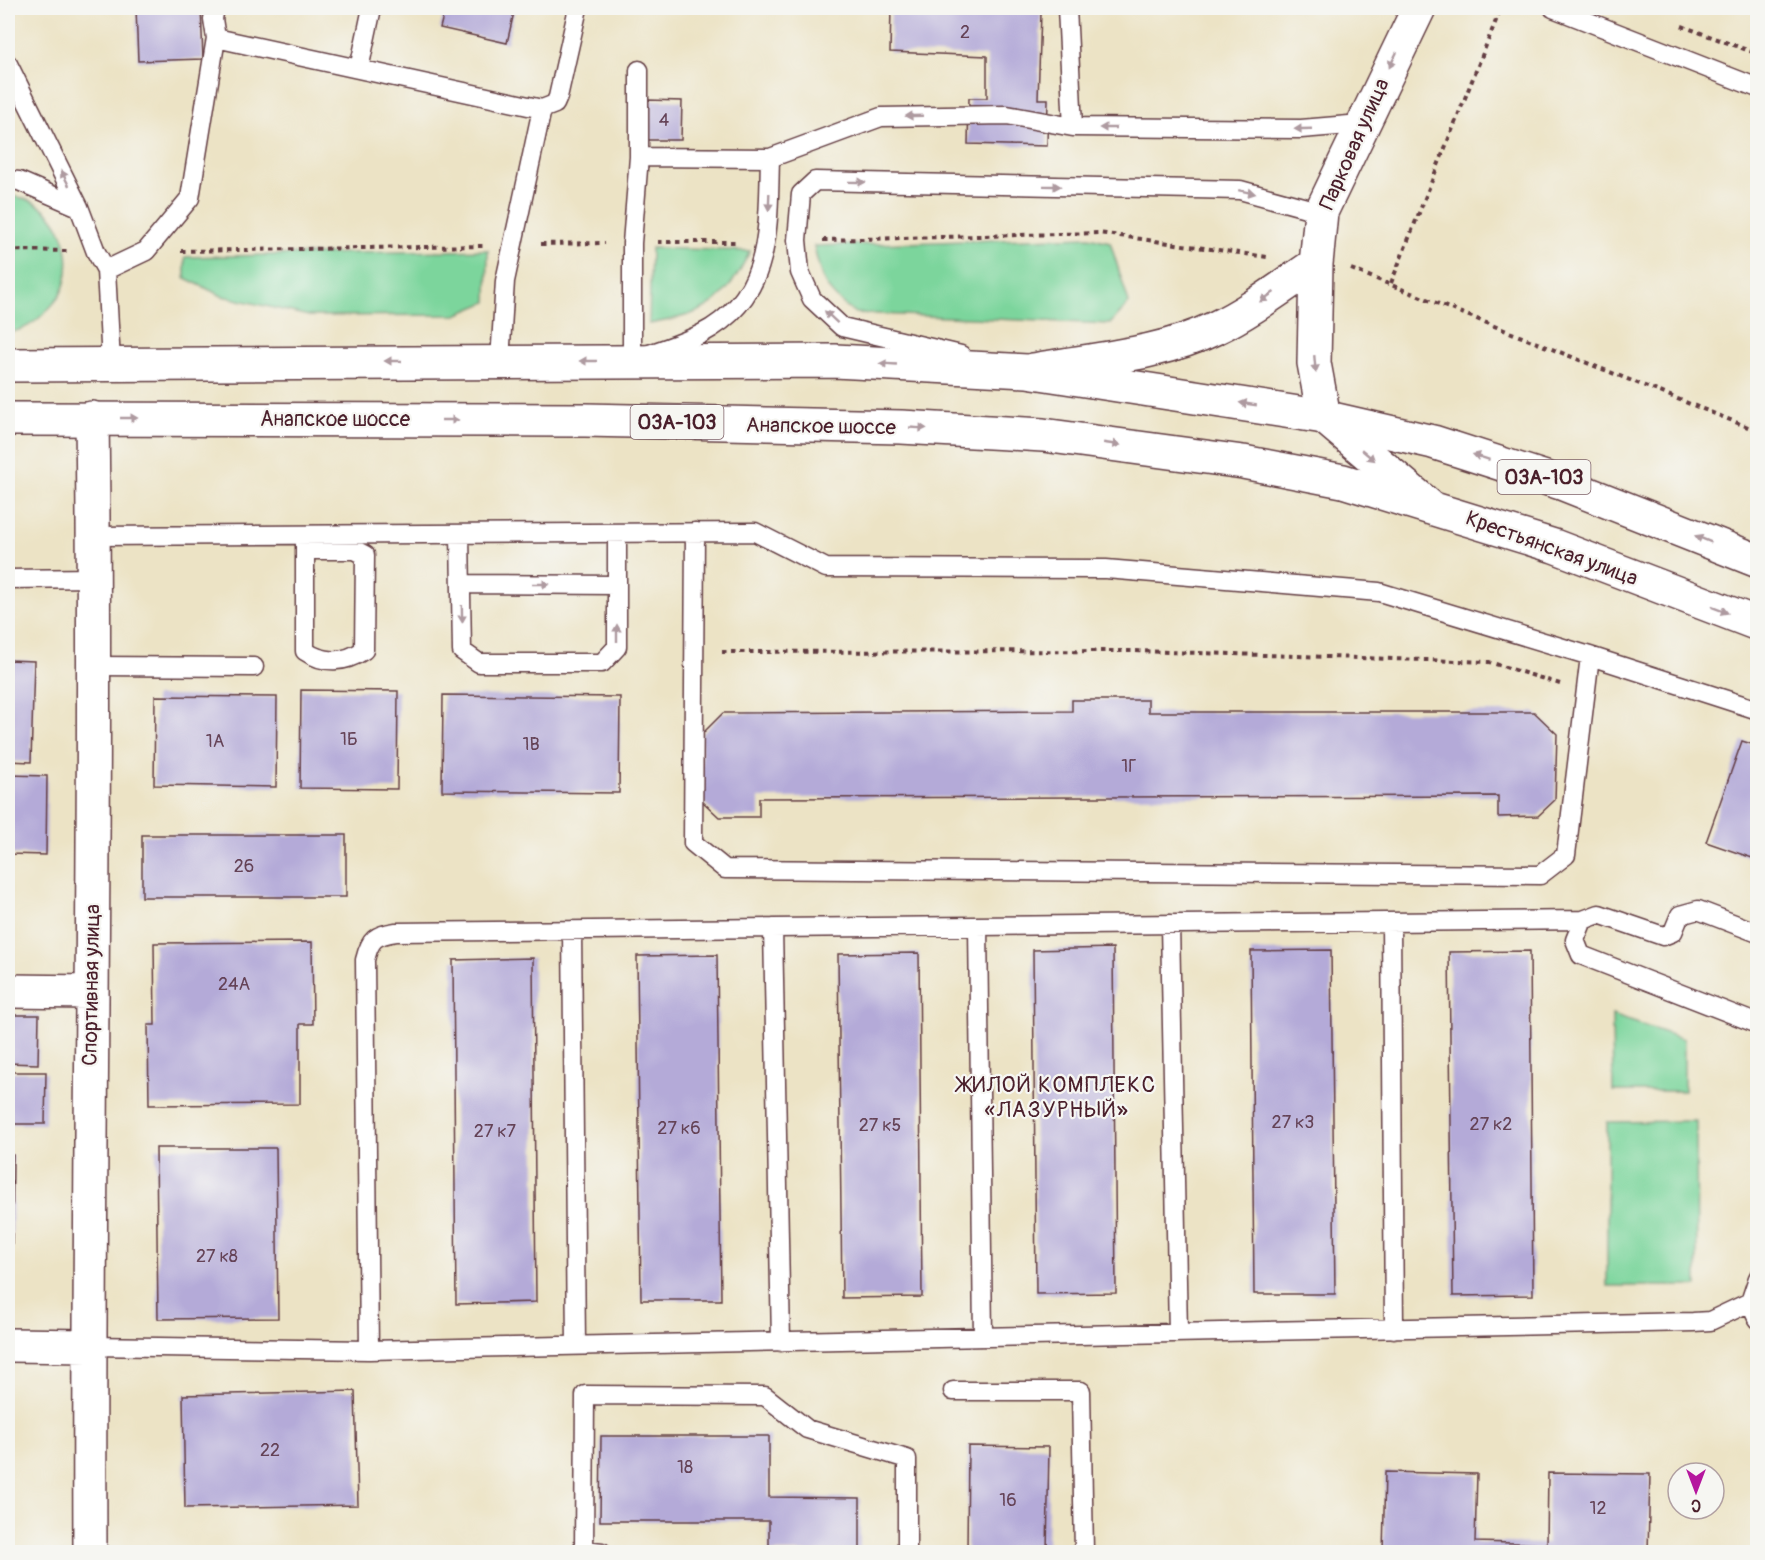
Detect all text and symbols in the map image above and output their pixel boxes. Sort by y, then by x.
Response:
house number: 2 [960,21,970,44]
one-way arrow [1389,51,1399,69]
street label: Парковая улица [1313,74,1396,214]
house number: 4 [659,109,670,132]
one-way arrow [905,111,924,120]
one-way arrow [1098,123,1117,133]
one-way arrow [1293,124,1312,133]
one-way arrow [60,170,70,187]
one-way arrow [848,177,867,187]
one-way arrow [1042,181,1061,191]
one-way arrow [1237,188,1256,198]
one-way arrow [764,192,773,211]
one-way arrow [1260,291,1276,303]
one-way arrow [824,310,838,324]
one-way arrow [1311,355,1320,374]
one-way arrow [383,356,402,366]
one-way arrow [578,356,597,365]
one-way arrow [878,360,897,369]
one-way arrow [1238,400,1257,409]
road number: 03А-103 [630,405,724,439]
street label: Анапское шоссе [260,406,411,433]
street label: Анапское шоссе [746,412,897,441]
one-way arrow [119,413,138,423]
one-way arrow [440,415,459,425]
one-way arrow [908,424,927,433]
one-way arrow [1103,440,1122,449]
one-way arrow [1360,448,1376,461]
one-way arrow [1472,452,1490,461]
road number: 03А-103 [1498,460,1590,494]
street label: Крестьянская улица [1462,505,1642,592]
one-way arrow [1694,534,1712,543]
one-way arrow [531,579,550,589]
one-way arrow [457,604,466,623]
one-way arrow [1711,606,1729,615]
one-way arrow [612,623,622,642]
house number: 1Б [340,728,358,751]
house number: 1А [206,730,225,753]
house number: 1В [522,733,540,756]
house number: 1Г [1121,755,1137,778]
house number: 26 [234,855,254,878]
street label: Спортивная улица [77,904,106,1066]
house number: 24А [218,973,250,996]
district label: ЖИЛОЙ КОМПЛЕКС «ЛАЗУРНЫЙ» [954,1071,1157,1124]
house number: 27 к3 [1272,1111,1314,1134]
house number: 27 к2 [1470,1113,1512,1136]
house number: 27 к5 [859,1114,901,1137]
house number: 27 к6 [657,1117,701,1140]
house number: 27 к7 [474,1120,517,1143]
house number: 27 к8 [196,1245,238,1268]
house number: 22 [260,1439,280,1462]
house number: 18 [677,1456,693,1479]
north arrow [1666,1461,1726,1521]
house number: 16 [999,1489,1017,1512]
text: С [1691,1495,1701,1515]
house number: 12 [1589,1497,1607,1520]

